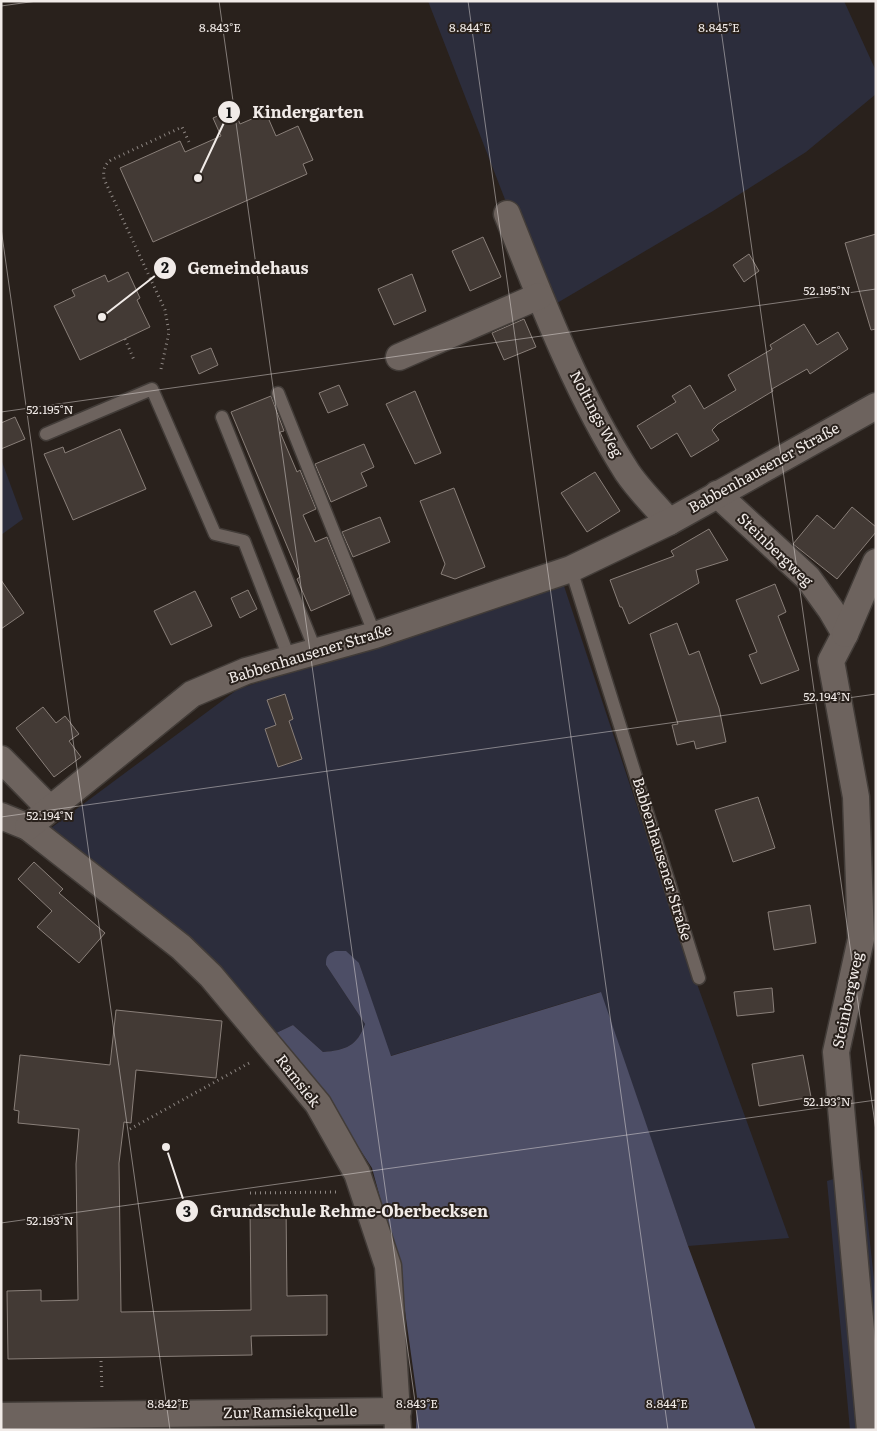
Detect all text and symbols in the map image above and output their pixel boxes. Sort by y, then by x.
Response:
text: 8.843°E [199,18,241,36]
text: 8.844°E [449,18,491,36]
text: 8.845°E [698,18,740,36]
callout: Kindergarten [217,97,373,128]
text: Kindergarten [252,99,364,123]
text: 1 [226,100,232,123]
callout: Gemeindehaus [152,252,319,283]
text: 2 [161,255,169,278]
text: Gemeindehaus [187,255,309,279]
text: 52.195°N [803,281,851,299]
street label: Noltings Weg [565,366,630,461]
text: 52.195°N [26,400,74,418]
street label: Babbenhausener Straße [683,415,843,518]
street label: Steinbergweg [733,507,820,592]
street label: Babbenhausener Straße [225,617,394,688]
text: 52.194°N [803,687,851,705]
street label: Babbenhausener Straße [628,774,699,943]
text: 52.194°N [26,806,74,824]
street label: Steinbergweg [825,949,868,1050]
street label: Ramsiek [271,1049,328,1112]
text: 52.193°N [803,1092,851,1110]
callout: Grundschule Rehme-Oberbecksen [175,1196,498,1227]
text: Grundschule Rehme-Oberbecksen [210,1198,488,1222]
text: 3 [183,1199,191,1222]
text: 52.193°N [26,1211,74,1229]
text: 8.842°E [147,1394,189,1412]
text: 8.843°E [396,1394,438,1412]
text: 8.844°E [646,1394,688,1412]
street label: Zur Ramsiekquelle [223,1398,357,1423]

